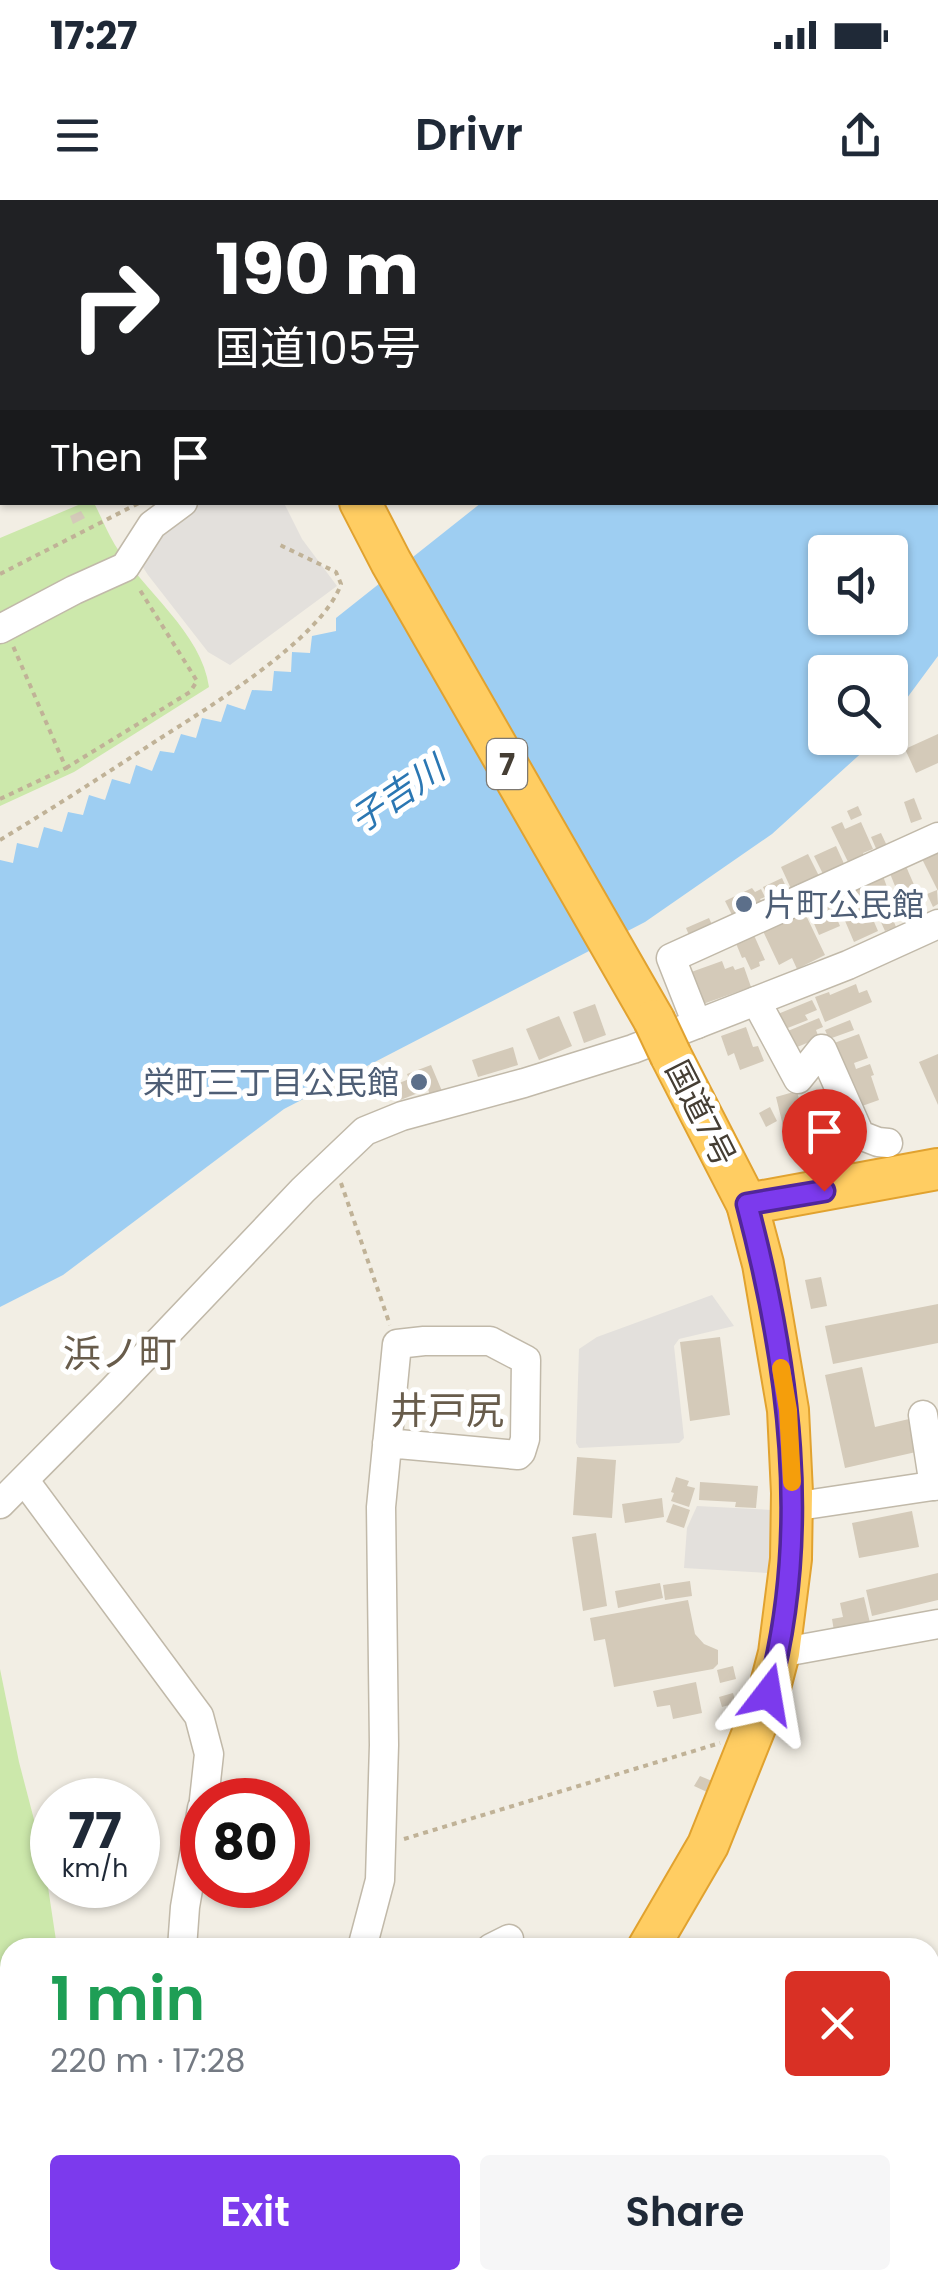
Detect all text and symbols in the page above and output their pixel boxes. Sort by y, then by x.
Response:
text: 17:27 [50,9,137,62]
text: Drivr [415,103,523,166]
icon: menu [50,108,105,163]
icon: share [833,108,888,163]
text: 190 m [215,220,419,319]
icon: right [50,240,180,370]
text: 国道105号 [215,317,421,380]
icon: arrive [163,430,218,485]
text: Then [50,431,143,484]
map controls [808,535,908,755]
button: sound [808,535,908,635]
button: search [808,655,908,755]
road number: 7 [487,739,527,789]
water label: 子吉川 [340,742,458,844]
place label: 片町公民館 [764,882,924,927]
marker: 片町公民館 [733,893,755,915]
street label: 国道7号 [655,1052,747,1174]
place label: 栄町三丁目公民館 [143,1060,399,1105]
marker: 栄町三丁目公民館 [408,1071,430,1093]
pin [782,1089,867,1192]
icon: arrive [797,1104,852,1159]
district label: 浜ノ町 [63,1327,177,1380]
district label: 井戸尻 [390,1384,504,1437]
position arrow [716,1642,820,1746]
speed limit sign: 80 [180,1778,310,1908]
text: 77 [68,1795,122,1866]
text: km/h [62,1851,128,1886]
text: 1 min [50,1957,205,2041]
button: close [785,1971,890,2076]
text: 220 m · 17:28 [50,2038,245,2083]
button: Exit [50,2155,460,2270]
button: Share [480,2155,890,2270]

